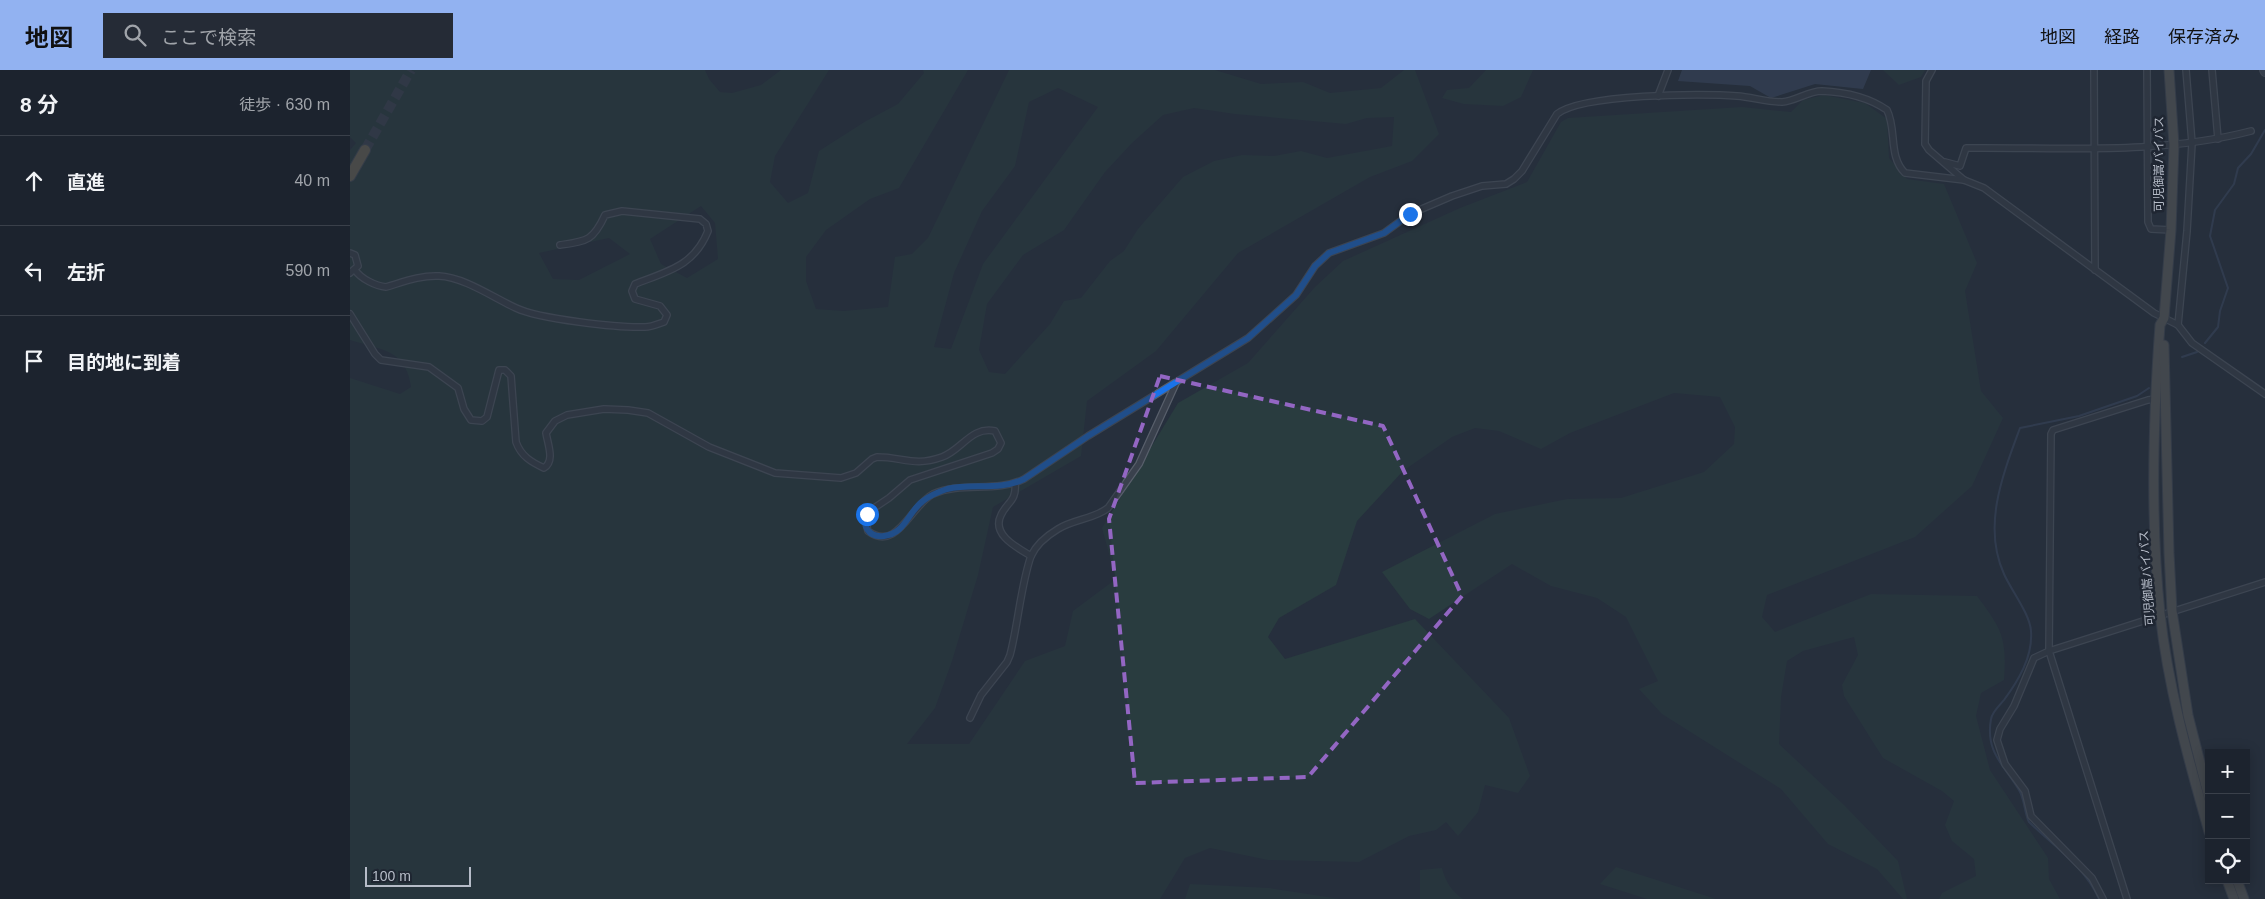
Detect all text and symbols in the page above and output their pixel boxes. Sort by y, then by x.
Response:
search box [103,13,453,58]
icon: search [121,21,149,49]
text: 地図 [25,24,73,51]
text: ここで検索 [161,27,256,48]
text: 地図 [2040,27,2076,47]
text: 経路 [2104,27,2140,47]
text: 保存済み [2168,27,2240,47]
text: 8 分 [20,93,59,116]
text: 徒歩 · 630 m [239,96,330,113]
street label: 可児御嵩バイパス [2152,116,2166,212]
icon: ahead [20,167,48,195]
text: 直進 [67,172,105,193]
text: 40 m [294,172,330,189]
route end [1399,203,1422,226]
icon: left [20,257,48,285]
text: 左折 [67,262,105,283]
text: 590 m [286,262,330,279]
icon: arrive [20,347,48,375]
text: 目的地に到着 [67,352,181,373]
route start [856,503,879,526]
street label: 可児御嵩バイパス [2137,530,2157,626]
map controls [2205,749,2250,884]
button: + [2205,749,2250,794]
button: − [2205,794,2250,839]
button: locate [2205,839,2250,884]
scale bar [365,864,471,887]
text: 100 m [372,868,411,884]

